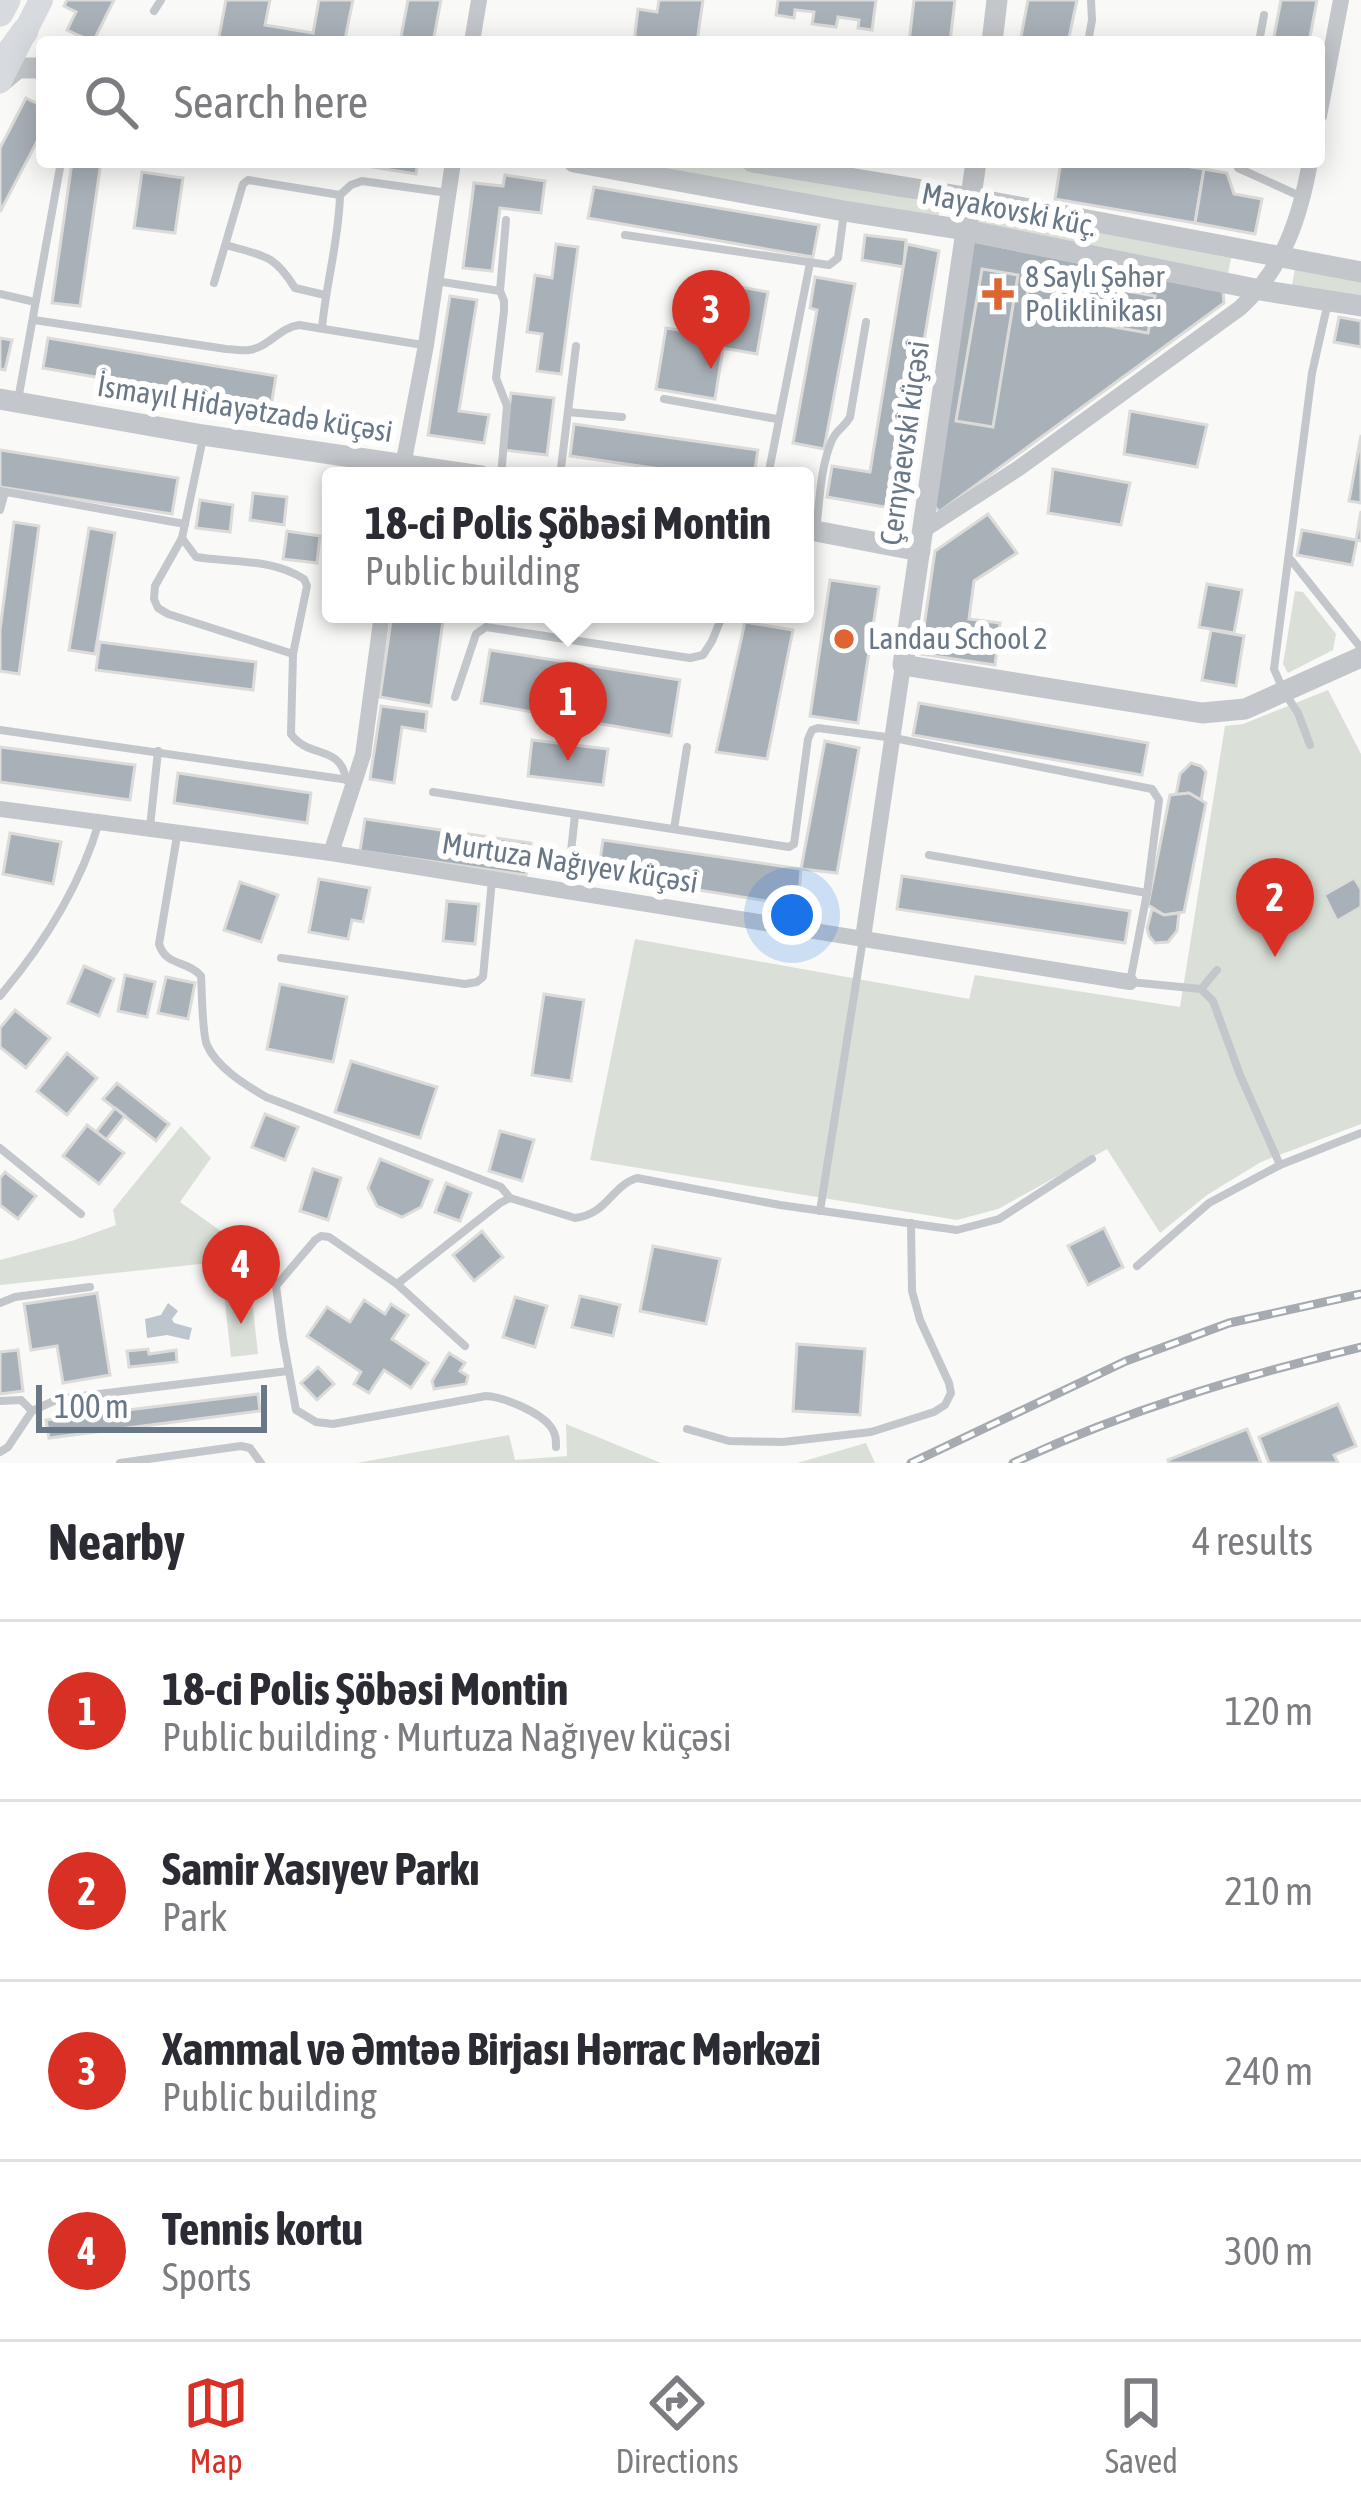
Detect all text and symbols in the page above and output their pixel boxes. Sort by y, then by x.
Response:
search box [36,36,1325,168]
icon: search [78,69,144,135]
text: Search here [174,76,368,128]
street label: Mayakovski küç. [919,175,1099,243]
place label: 8 Saylı Şəhər Poliklinikası [1025,259,1165,327]
pin: 3 [672,270,750,369]
marker: 8 Saylı Şəhər Poliklinikası [982,278,1014,310]
street label: Çernyaevski küçəsi [873,338,935,547]
street label: İsmayıl Hidayətzadə küçəsi [95,368,395,448]
popup [322,467,814,623]
text: 18-ci Polis Şöbəsi Montin [365,497,771,549]
text: Public building [365,549,580,593]
place label: Landau School 2 [868,621,1048,655]
marker: Landau School 2 [831,626,857,652]
pin: 1 [529,662,607,761]
street label: Murtuza Nağıyev küçəsi [440,825,700,899]
pin: 2 [1236,858,1314,957]
your location [762,885,822,945]
pin: 4 [202,1225,280,1324]
scale bar [36,1379,267,1432]
text: 100 m [54,1387,129,1425]
text: Nearby [48,1512,185,1571]
text: 4 results [1192,1519,1313,1563]
text: 18-ci Polis Şöbəsi Montin [162,1663,568,1715]
text: 1 [78,1689,96,1733]
text: 120 m [1225,1689,1313,1733]
text: Public building · Murtuza Nağıyev küçəsi [162,1715,732,1759]
text: Samir Xasıyev Parkı [162,1843,479,1895]
text: 2 [78,1869,96,1913]
text: 210 m [1225,1869,1313,1913]
text: Park [162,1895,227,1939]
text: Xammal və Əmtəə Birjası Hərrac Mərkəzi [162,2023,821,2075]
text: 3 [78,2049,96,2093]
text: 240 m [1225,2049,1313,2093]
text: Public building [162,2075,377,2119]
text: Tennis kortu [162,2203,363,2255]
text: 4 [78,2229,96,2273]
text: 300 m [1225,2229,1313,2273]
text: Sports [162,2255,251,2299]
tab: Map [183,2370,249,2480]
tab: Directions [615,2370,739,2480]
tab: Saved [1105,2370,1178,2480]

